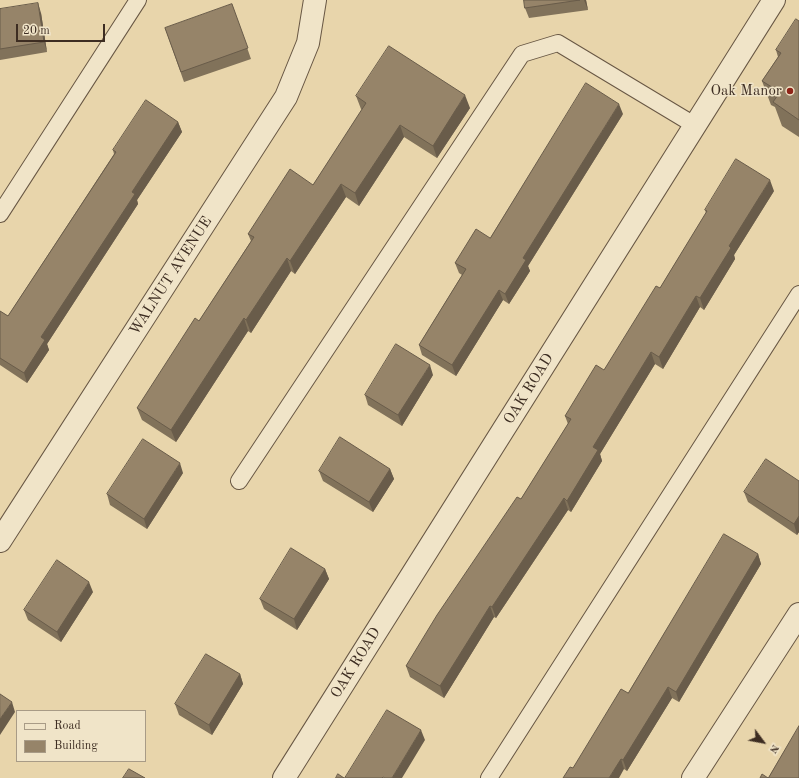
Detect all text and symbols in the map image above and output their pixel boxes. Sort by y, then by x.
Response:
scale bar [18,16,107,42]
text: 20 m [23,25,50,37]
place label: Oak Manor [710,82,782,100]
marker: Oak Manor [785,86,795,96]
street label: WALNUT AVENUE [126,213,216,339]
street label: OAK ROAD [500,350,558,428]
street label: OAK ROAD [327,624,385,702]
legend [16,710,146,762]
text: Road [54,720,81,732]
north arrow [743,722,783,762]
text: Building [54,740,98,752]
text: N [767,742,780,755]

